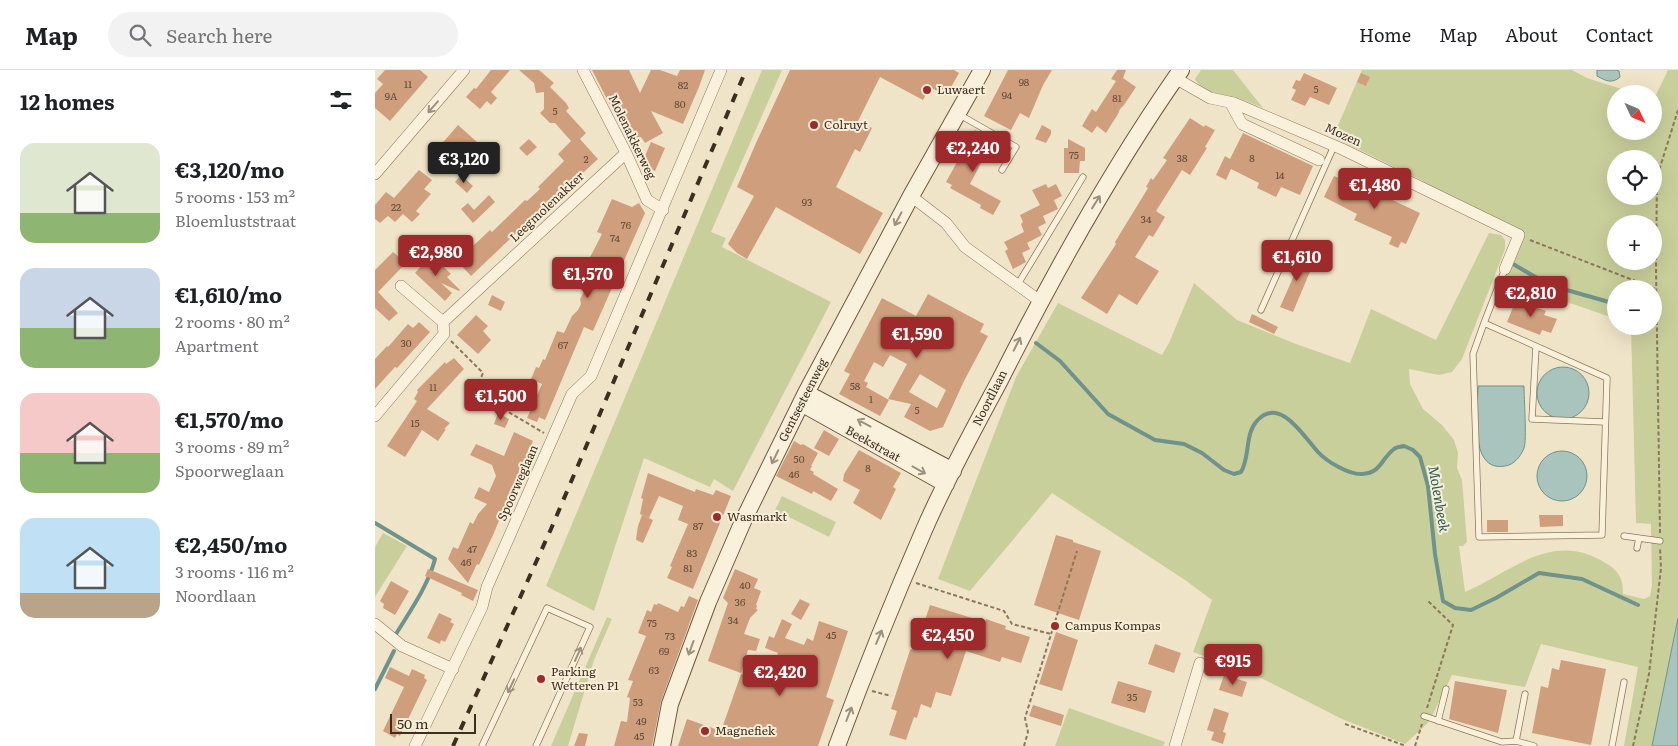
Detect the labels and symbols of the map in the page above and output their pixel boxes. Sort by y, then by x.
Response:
house number: 98 [1019,74,1030,89]
house number: 11 [404,76,412,91]
house number: 82 [678,77,688,92]
place label: Luwaert [937,80,985,98]
house number: 5 [1313,81,1319,96]
marker: Luwaert [921,84,933,96]
north arrow [1607,85,1663,140]
house number: 94 [1002,87,1013,102]
house number: 9A [385,88,398,103]
house number: 81 [1112,90,1122,105]
street label: Molenakkerweg [605,91,661,182]
house number: 80 [674,96,686,111]
one-way arrow [427,101,438,114]
house number: 5 [552,103,558,118]
place label: Colruyt [824,115,868,133]
street label: Mozen [1322,118,1365,150]
marker: Colruyt [808,119,820,131]
pin: €2,240 [932,131,1014,173]
pin: €3,120 [423,142,505,184]
house number: 75 [1069,147,1079,162]
house number: 38 [1177,150,1188,165]
house number: 8 [1249,150,1255,165]
house number: 2 [583,151,589,166]
street label: Leegmolenakker [505,167,588,246]
house number: 14 [1275,167,1285,182]
pin: €1,480 [1334,168,1416,210]
house number: 93 [802,194,812,209]
one-way arrow [1092,196,1102,210]
house number: 22 [391,199,401,214]
house number: 34 [1141,211,1152,226]
one-way arrow [893,212,903,227]
house number: 76 [621,217,632,232]
house number: 74 [610,230,620,245]
pin: €2,980 [395,234,477,277]
pin: €1,610 [1256,240,1338,282]
pin: €1,570 [547,256,629,299]
pin: €2,810 [1490,276,1572,318]
pin: €1,590 [876,316,958,359]
house number: 30 [400,335,412,350]
house number: 67 [558,337,568,352]
one-way arrow [1012,337,1022,352]
street label: Gentsesteenweg [773,354,831,445]
street label: Noordlaan [967,366,1011,429]
pin: €1,500 [460,378,542,421]
house number: 58 [850,378,861,393]
house number: 11 [429,379,437,394]
house number: 1 [869,391,873,406]
house number: 5 [914,402,920,417]
house number: 15 [410,415,420,430]
one-way arrow [857,418,872,427]
street label: Beekstraat [843,421,904,466]
street label: Spoorweglaan [492,441,542,524]
one-way arrow [769,449,779,464]
house number: 50 [794,451,805,466]
house number: 8 [865,460,871,475]
water label: Molenbeek [1424,464,1456,534]
one-way arrow [912,465,927,475]
house number: 46 [789,466,800,481]
place label: Wasmarkt [727,507,787,525]
marker: Wasmarkt [711,511,723,523]
house number: 87 [693,518,703,533]
house number: 47 [467,541,477,556]
house number: 83 [687,545,697,560]
house number: 46 [461,554,472,569]
house number: 81 [683,560,693,575]
house number: 40 [739,577,751,592]
house number: 36 [735,594,746,609]
house number: 34 [728,612,739,627]
house number: 75 [647,615,657,630]
place label: Campus Kompas [1065,616,1161,634]
pin: €2,450 [907,618,989,660]
marker: Campus Kompas [1049,620,1061,632]
house number: 45 [826,627,836,642]
house number: 73 [665,628,675,643]
one-way arrow [875,630,885,645]
one-way arrow [686,640,695,655]
house number: 69 [659,643,669,658]
pin: €915 [1203,644,1263,686]
one-way arrow [574,647,584,662]
pin: €2,420 [739,654,821,697]
place label: Parking Wetteren P1 [551,662,619,694]
house number: 63 [649,662,659,677]
marker: Parking Wetteren P1 [535,673,547,685]
one-way arrow [505,678,515,693]
house number: 35 [1127,689,1137,704]
house number: 53 [633,694,643,709]
one-way arrow [845,707,854,722]
scale bar [390,711,476,734]
house number: 49 [636,713,646,728]
place label: Magnefiek [715,721,776,739]
marker: Magnefiek [699,725,711,737]
house number: 45 [634,728,644,743]

